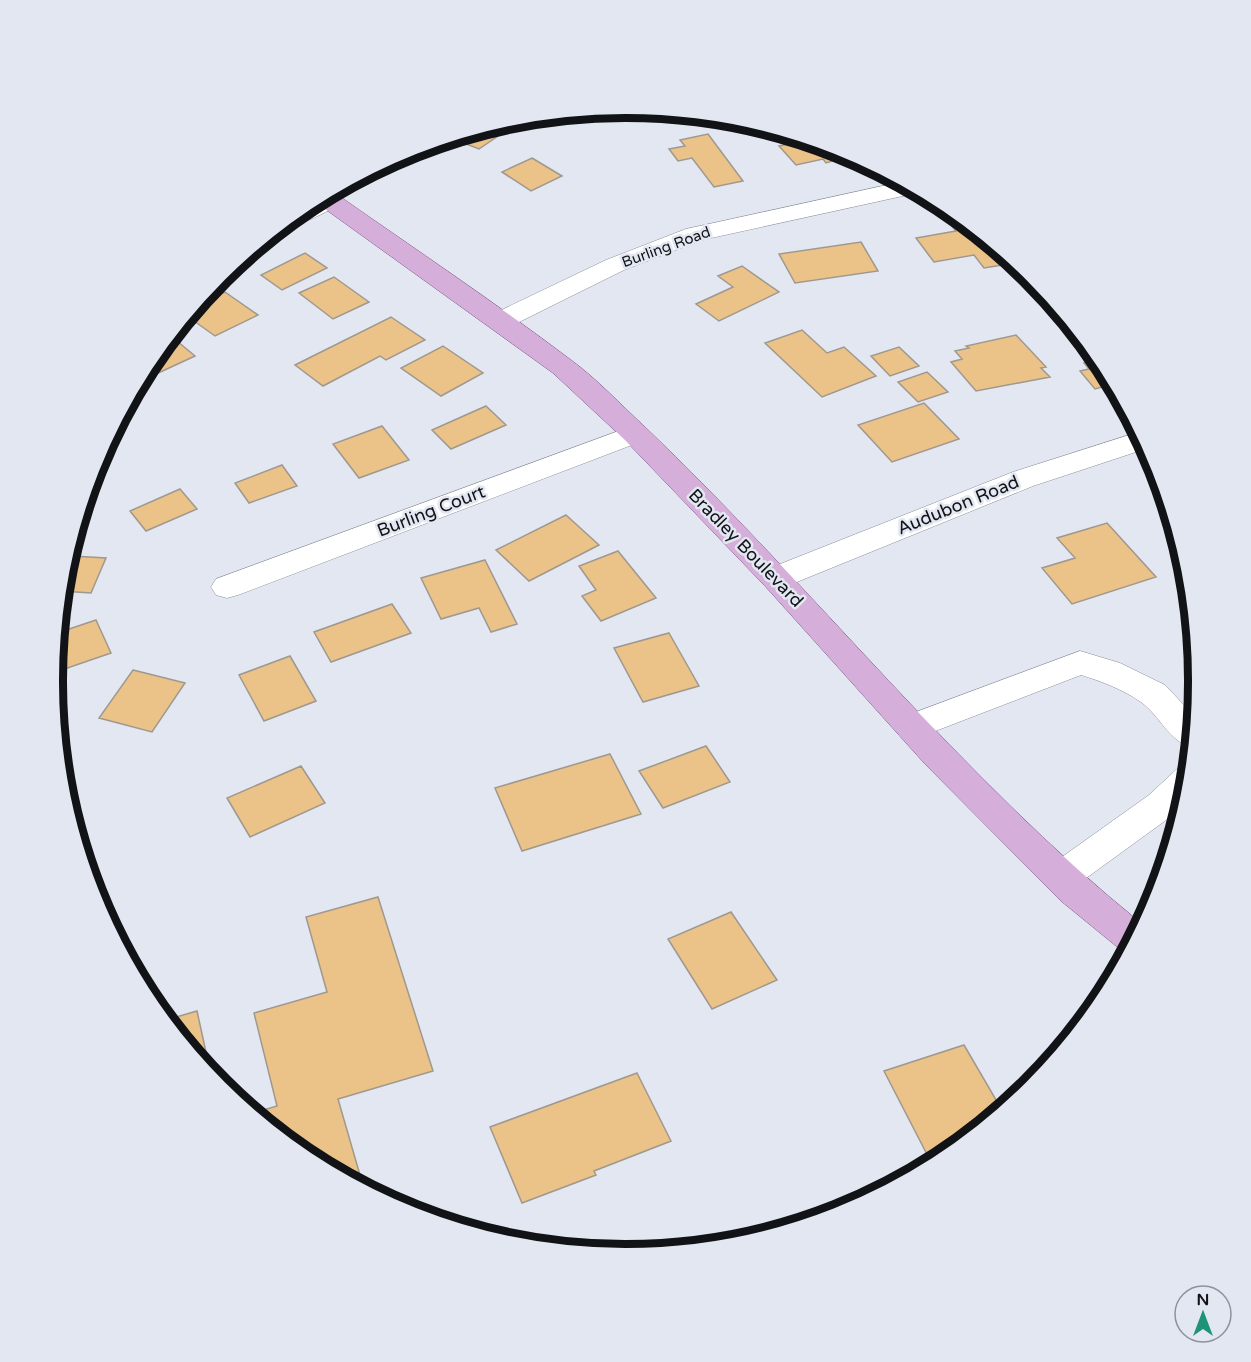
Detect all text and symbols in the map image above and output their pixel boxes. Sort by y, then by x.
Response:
street label: Burling Road [619,223,713,271]
street label: Audubon Road [894,471,1022,539]
street label: Burling Court [374,480,488,542]
street label: Bradley Boulevard [684,484,808,612]
north arrow [1173,1284,1233,1344]
text: N [1197,1290,1209,1310]

